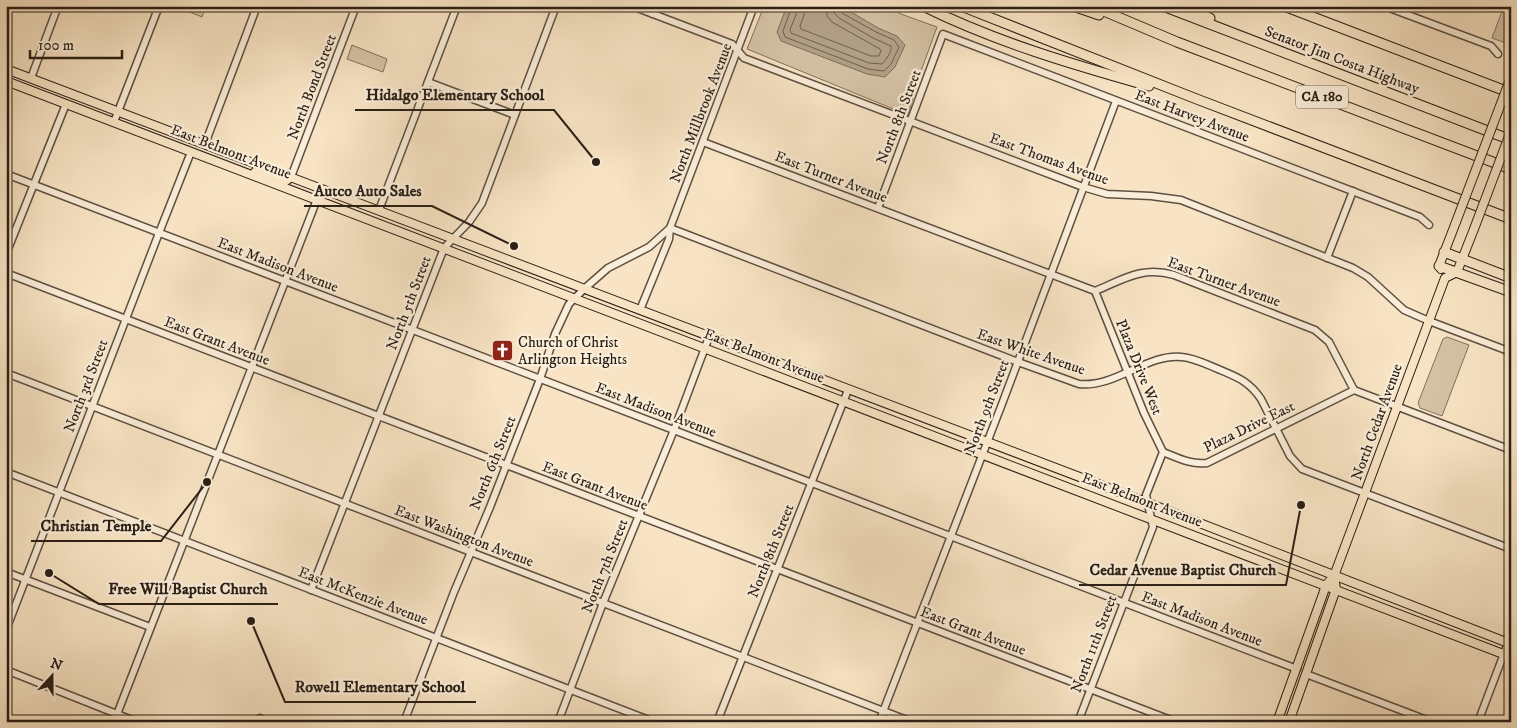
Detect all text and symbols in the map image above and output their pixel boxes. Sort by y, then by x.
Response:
street label: Senator Jim Costa Highway [1262,22,1423,99]
scale bar [30,28,122,60]
street label: North Bond Street [283,31,341,142]
text: 100 m [38,36,74,55]
street label: North Millbrook Avenue [666,40,736,186]
street label: North 8th Street [872,67,926,167]
callout: Hidalgo Elementary School [355,79,554,110]
text: Hidalgo Elementary School [366,85,545,105]
street label: East Harvey Avenue [1132,85,1252,147]
road number: CA 180 [1296,85,1348,108]
street label: East Belmont Avenue [168,120,294,184]
street label: East Thomas Avenue [987,129,1111,189]
street label: East Turner Avenue [772,147,890,207]
callout: Autco Auto Sales [304,175,432,206]
text: Autco Auto Sales [313,181,422,201]
street label: East Madison Avenue [215,233,341,297]
street label: North 5th Street [382,253,436,353]
street label: East Turner Avenue [1165,253,1283,311]
street label: East Grant Avenue [162,312,272,370]
street label: Plaza Drive West [1111,316,1167,418]
street label: East Belmont Avenue [701,324,827,388]
street label: East White Avenue [974,325,1088,379]
place label: Church of Christ Arlington Heights [518,333,627,369]
street label: North 3rd Street [60,337,113,435]
church icon: Church of Christ Arlington Heights [490,339,514,363]
street label: North 9th Street [960,357,1014,457]
street label: North Cedar Avenue [1347,361,1407,483]
street label: East Madison Avenue [593,378,719,442]
street label: Plaza Drive East [1200,397,1298,457]
street label: North 6th Street [465,413,521,513]
street label: East Grant Avenue [540,457,650,515]
street label: East Belmont Avenue [1079,468,1205,532]
street label: East Washington Avenue [392,501,536,571]
street label: North 8th Street [744,501,799,601]
callout: Christian Temple [31,510,161,541]
text: Christian Temple [41,516,152,536]
street label: North 7th Street [577,516,633,616]
callout: Cedar Avenue Baptist Church [1079,554,1286,585]
text: Cedar Avenue Baptist Church [1090,560,1277,580]
street label: East McKenzie Avenue [295,563,431,629]
callout: Free Will Baptist Church [99,573,278,604]
text: Free Will Baptist Church [108,579,268,599]
street label: East Madison Avenue [1139,587,1265,651]
street label: North 11th Street [1067,592,1121,696]
street label: East Grant Avenue [918,602,1028,660]
north arrow [28,650,78,700]
text: N [48,654,65,675]
callout: Rowell Elementary School [285,671,476,702]
text: Rowell Elementary School [295,677,467,697]

